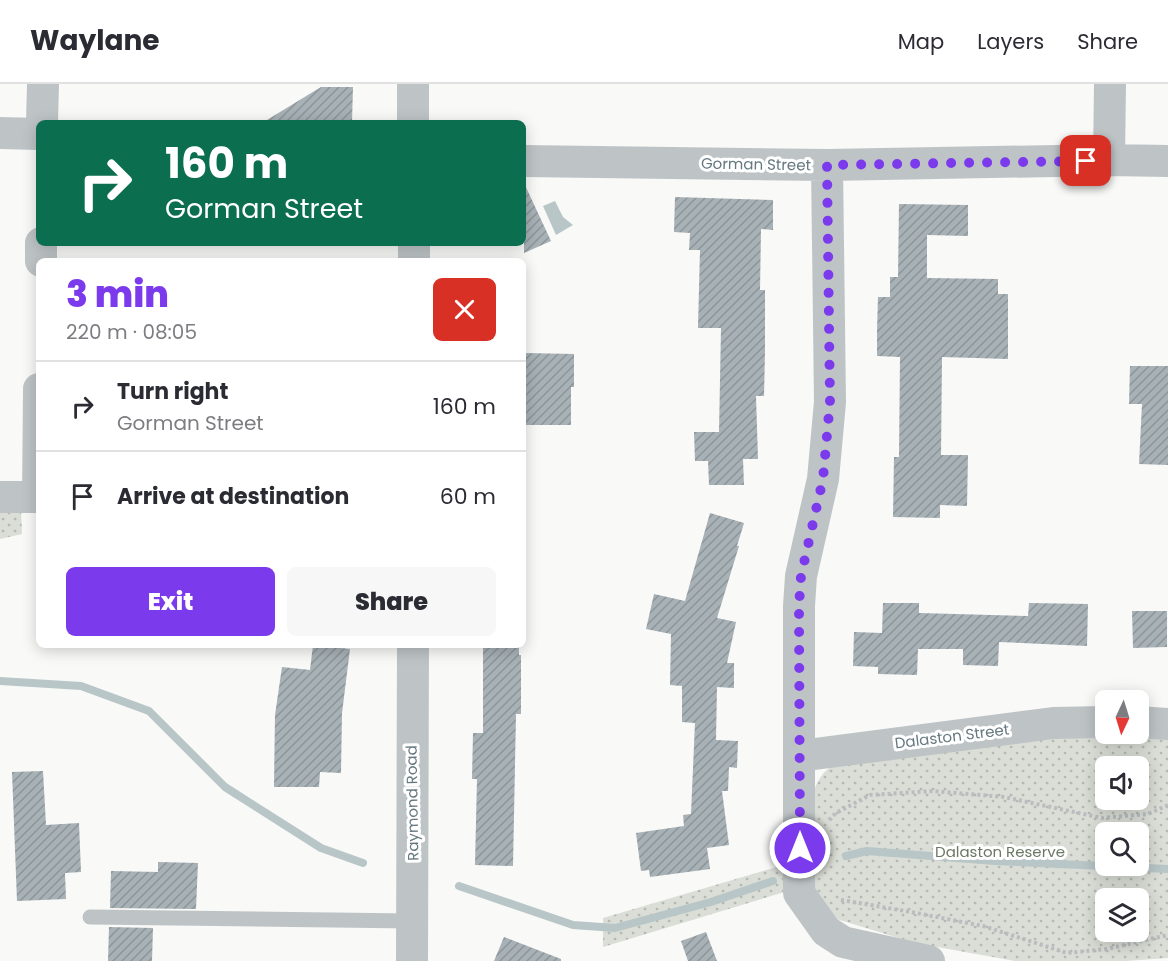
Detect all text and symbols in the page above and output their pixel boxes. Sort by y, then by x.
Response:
text: Waylane [30,21,160,60]
text: Map [898,27,944,56]
text: Layers [977,27,1044,56]
text: Share [1077,27,1138,56]
text: 160 m [165,134,288,193]
pin [1060,135,1111,186]
icon: right [66,144,144,222]
icon: arrive [1069,144,1102,177]
street label: Gorman Street [701,153,811,175]
text: Gorman Street [165,190,363,227]
text: 3 min [66,269,169,320]
button: close [433,278,496,341]
text: 220 m · 08:05 [66,318,197,346]
text: Turn right [117,376,228,407]
icon: right [66,390,99,423]
text: 160 m [433,391,496,422]
text: Gorman Street [117,409,264,437]
icon: arrive [66,480,99,513]
text: Arrive at destination [117,481,349,512]
text: 60 m [440,481,496,512]
button: Exit [66,567,275,636]
button: Share [287,567,496,636]
north arrow [1095,690,1149,744]
map controls [1095,690,1149,942]
street label: Dalaston Street [894,719,1010,753]
street label: Raymond Road [400,745,424,861]
button: sound [1095,756,1149,810]
position arrow [768,816,832,880]
button: search [1095,822,1149,876]
park label: Dalaston Reserve [935,841,1065,862]
button: layers [1095,888,1149,942]

